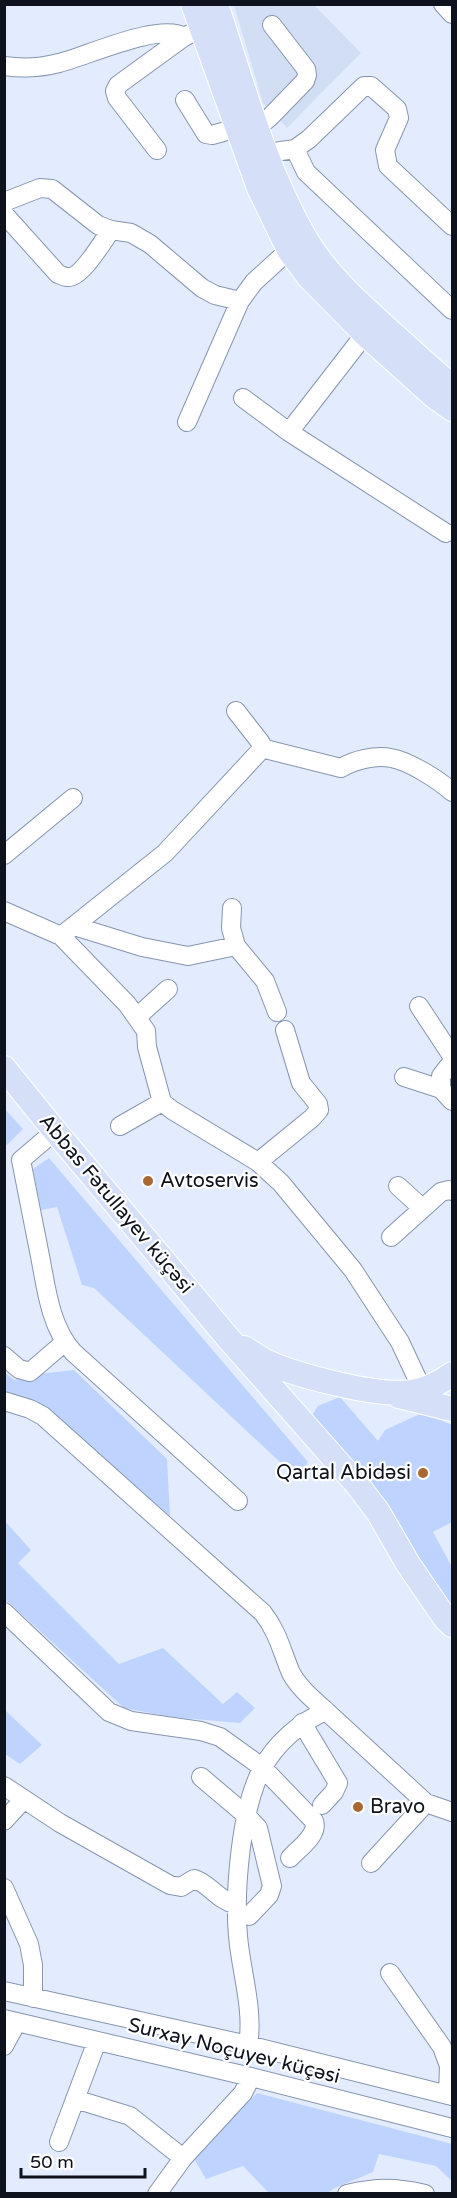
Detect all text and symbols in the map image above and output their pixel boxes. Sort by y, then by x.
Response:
street label: Abbas Fətullayev küçəsi [34,1109,198,1299]
place label: Avtoservis [160,1169,259,1193]
marker: Avtoservis [141,1174,155,1188]
place label: Qartal Abidəsi [276,1461,411,1485]
marker: Qartal Abidəsi [416,1466,430,1480]
place label: Bravo [370,1795,425,1819]
marker: Bravo [351,1800,365,1814]
street label: Surxay Noçuyev küçəsi [125,2013,343,2089]
scale bar [21,2141,146,2179]
text: 50 m [30,2151,74,2173]

